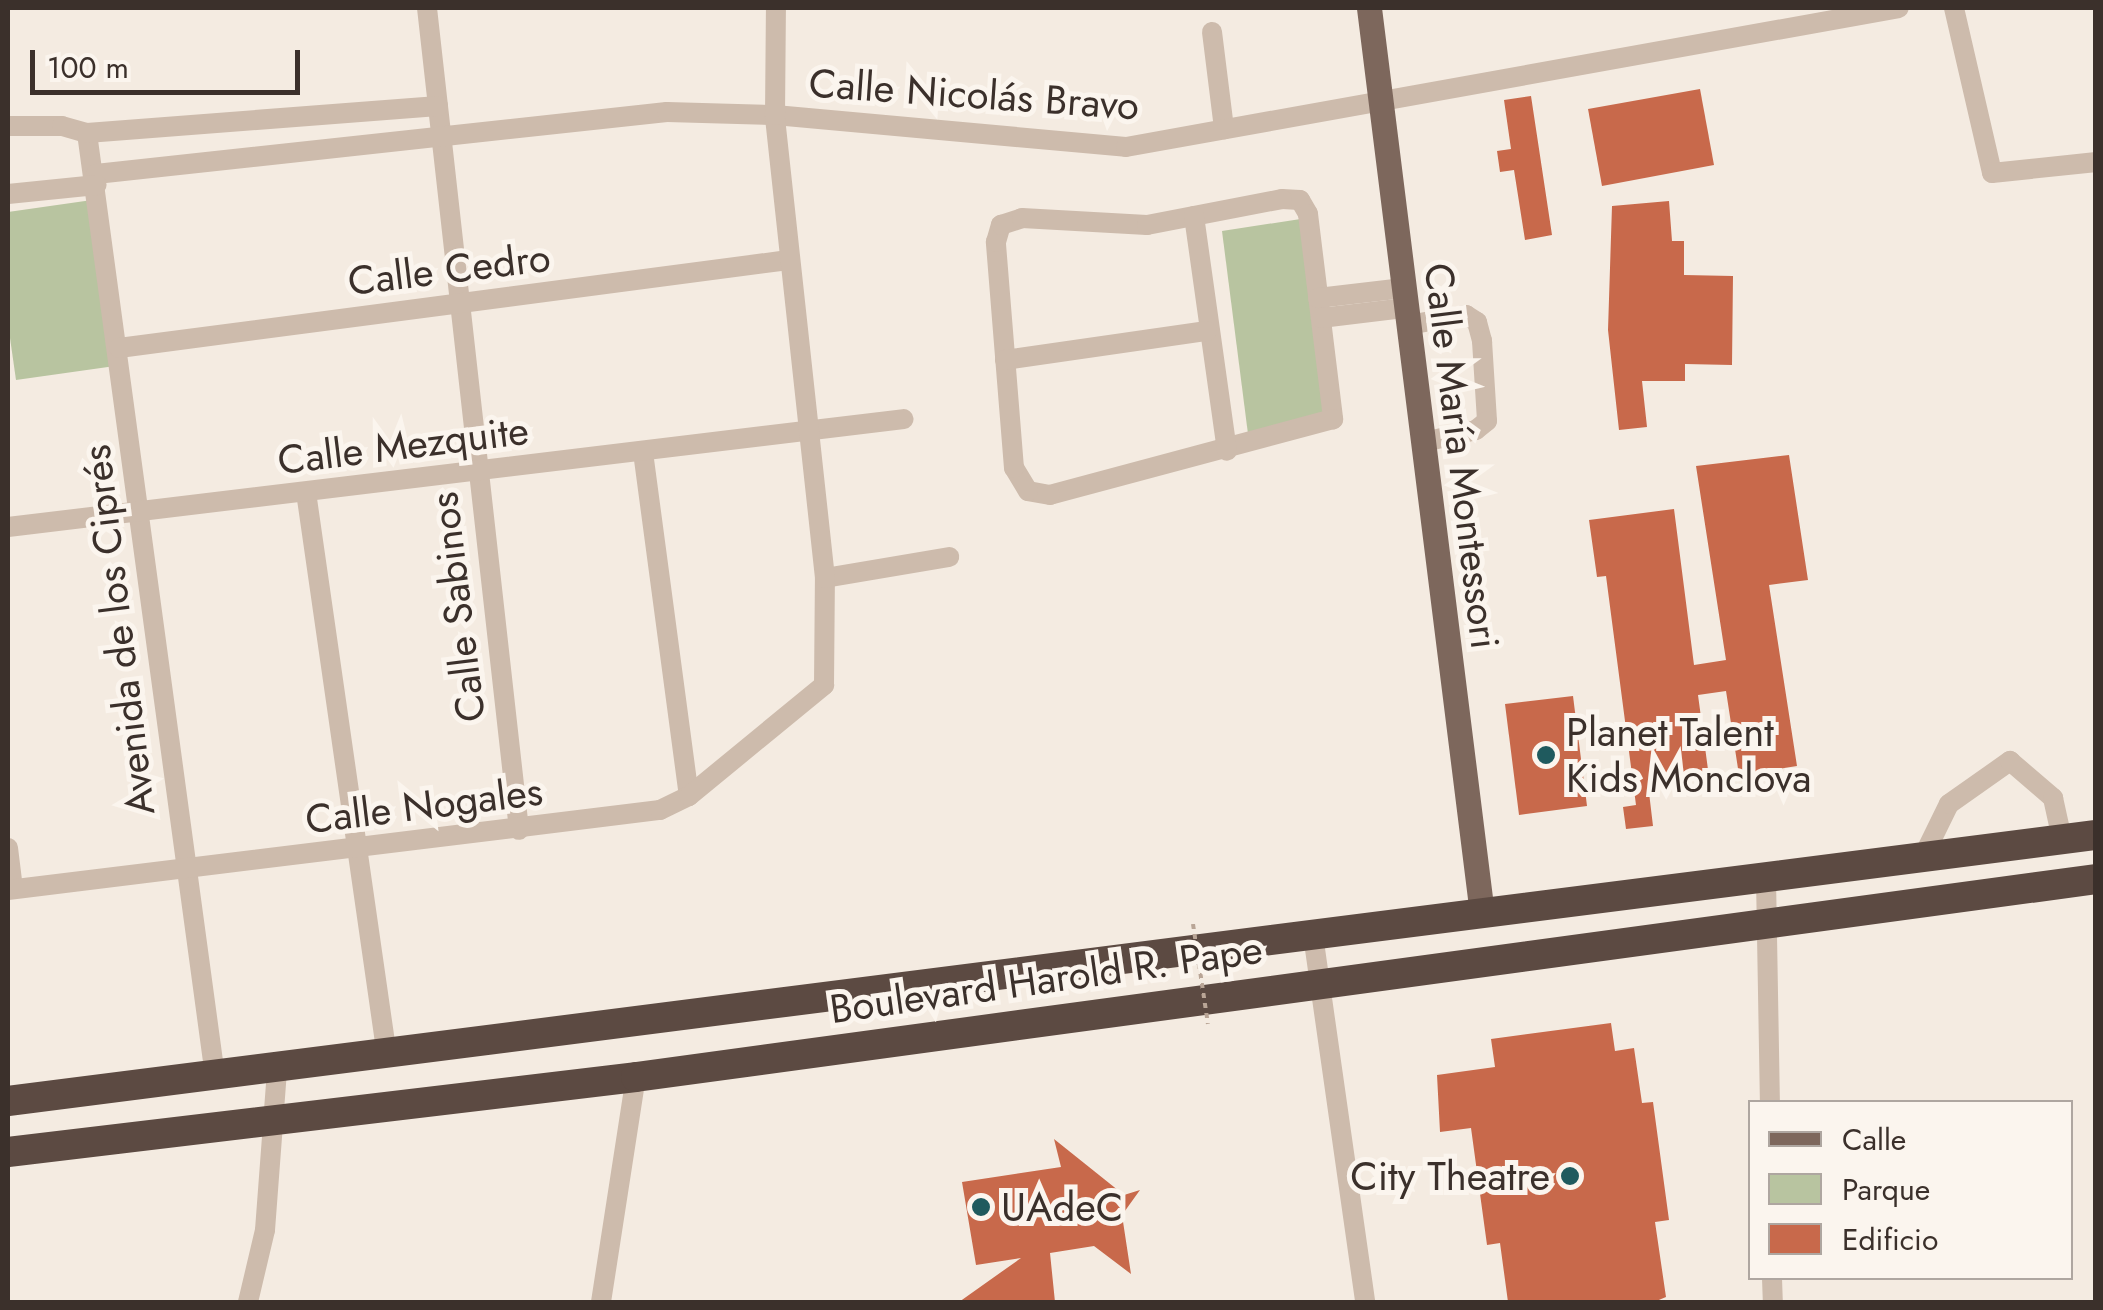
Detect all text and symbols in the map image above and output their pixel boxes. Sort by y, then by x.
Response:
scale bar [35,30,305,92]
text: 100 m [47,46,129,89]
street label: Calle Nicolás Bravo [807,59,1141,129]
street label: Calle Cedro [345,233,553,305]
street label: Calle María Montessori [1415,260,1509,652]
street label: Calle Mezquite [275,406,531,484]
street label: Avenida de los Ciprés [71,442,165,818]
street label: Calle Sabinos [419,489,495,725]
place label: Planet Talent Kids Monclova [1566,708,1812,802]
marker: Planet Talent Kids Monclova [1535,744,1557,766]
street label: Calle Nogales [303,767,545,843]
street label: Boulevard Harold R. Pape [827,925,1265,1033]
legend [1748,1100,2073,1280]
text: Calle [1842,1118,1906,1161]
place label: City Theatre [1350,1152,1550,1200]
marker: City Theatre [1559,1165,1581,1187]
text: Parque [1842,1168,1930,1211]
place label: UAdeC [1001,1183,1123,1231]
marker: UAdeC [970,1196,992,1218]
text: Edificio [1842,1218,1938,1261]

